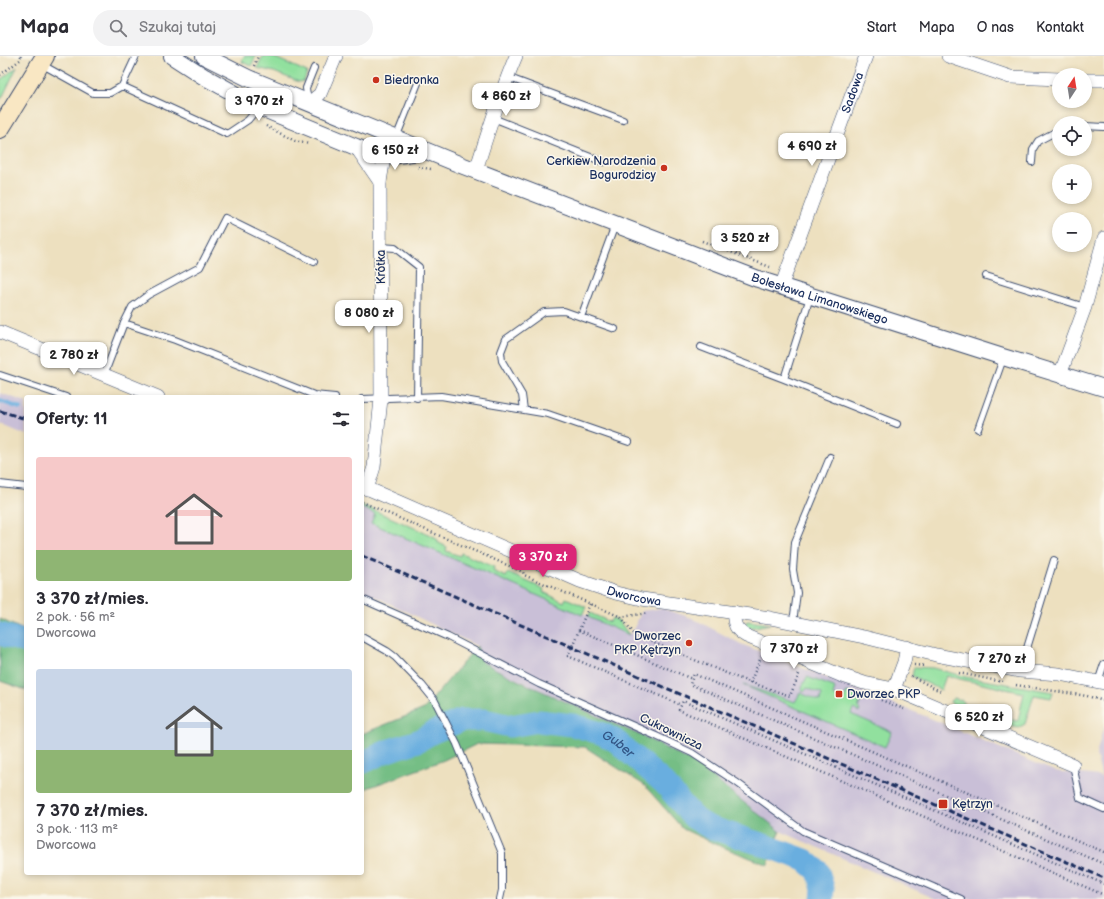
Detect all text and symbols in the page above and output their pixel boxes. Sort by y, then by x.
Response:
search box [93,10,373,46]
text: Mapa [20,16,69,39]
icon: search [107,17,129,39]
text: Szukaj tutaj [139,18,216,37]
text: Start [867,19,897,36]
text: Mapa [919,19,955,36]
text: O nas [977,19,1014,36]
text: Kontakt [1036,19,1084,36]
north arrow [1052,68,1092,108]
map controls [1052,68,1092,252]
street label: Sadowa [838,70,867,115]
place label: Biedronka [384,73,439,88]
marker: Biedronka [371,75,381,85]
pin: 4 860 zł [465,83,547,117]
pin: 3 970 zł [218,88,300,122]
text: 4 860 zł [481,88,531,104]
text: 3 970 zł [235,93,283,109]
button: locate [1052,116,1092,156]
pin: 4 690 zł [771,133,853,167]
pin: 6 150 zł [354,137,436,171]
text: 4 690 zł [787,138,837,154]
text: 6 150 zł [371,142,419,158]
place label: Cerkiew Narodzenia Bogurodzicy [546,154,657,183]
marker: Cerkiew Narodzenia Bogurodzicy [659,163,669,173]
button: + [1052,164,1092,204]
button: − [1052,212,1092,252]
pin: 3 520 zł [704,225,786,259]
text: 3 520 zł [720,230,770,246]
street label: Krótka [374,249,389,284]
street label: Bolesława Limanowskiego [749,270,890,327]
pin: 8 080 zł [328,300,410,334]
text: 8 080 zł [344,305,394,321]
pin: 2 780 zł [33,342,115,376]
text: 2 780 zł [49,347,99,363]
icon: filters [330,408,352,430]
text: Oferty: 11 [36,409,108,429]
icon: home [158,483,230,555]
pin: 3 370 zł [502,544,584,578]
text: 3 370 zł [519,549,567,565]
street label: Dworcowa [605,583,662,609]
text: 3 370 zł/mies. [36,589,148,609]
text: 2 pok. · 56 m² [36,609,115,625]
text: Dworcowa [36,625,96,641]
place label: Dworzec PKP Kętrzyn [614,629,681,658]
pin: 7 370 zł [753,636,835,670]
marker: Dworzec PKP Kętrzyn [684,638,694,648]
text: 7 370 zł [770,641,818,657]
pin: 7 270 zł [961,646,1043,680]
text: 7 270 zł [978,651,1026,667]
place label: Dworzec PKP [847,687,921,702]
marker: Dworzec PKP [834,689,844,699]
icon: home [158,695,230,767]
pin: 6 520 zł [938,704,1020,738]
text: 6 520 zł [954,709,1004,725]
street label: Cukrownicza [637,710,705,754]
water label: Guber [599,727,638,762]
place label: Kętrzyn [952,797,993,812]
marker: Kętrzyn [937,798,949,810]
text: 7 370 zł/mies. [36,801,148,821]
text: 3 pok. · 113 m² [36,821,118,837]
text: Dworcowa [36,837,96,853]

